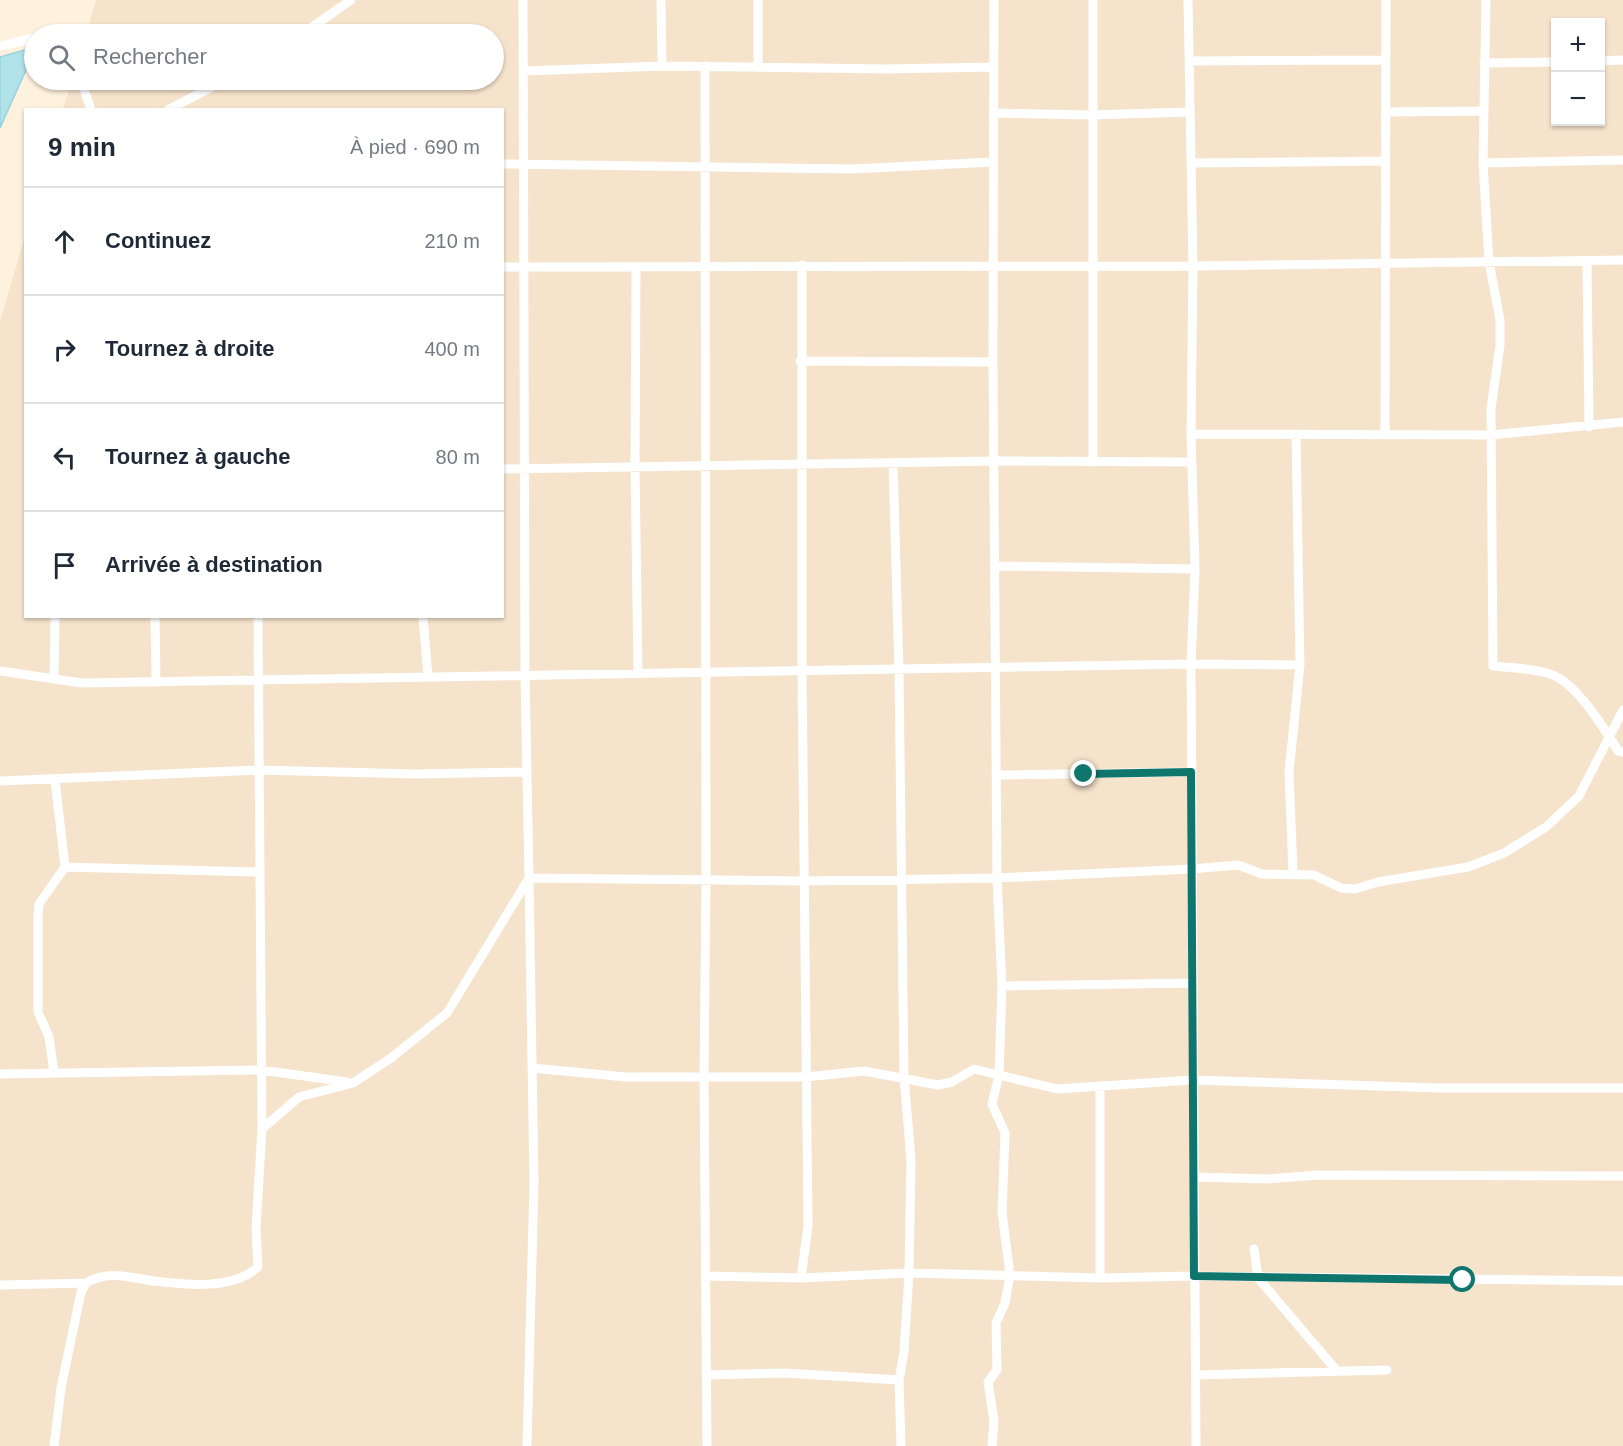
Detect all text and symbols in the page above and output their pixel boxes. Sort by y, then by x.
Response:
map controls [1551,18,1605,126]
button: + [1551,18,1605,72]
search box [24,24,504,90]
icon: search [45,41,78,74]
text: Rechercher [93,44,207,69]
button: − [1551,72,1605,126]
text: 9 min [48,132,116,162]
text: À pied · 690 m [350,136,480,158]
icon: ahead [48,225,81,258]
text: Continuez [105,228,211,253]
text: 210 m [424,230,480,252]
icon: right [48,333,81,366]
text: Tournez à droite [105,336,275,361]
text: 400 m [424,338,480,360]
icon: left [48,441,81,474]
text: Tournez à gauche [105,444,290,469]
text: 80 m [436,446,480,468]
icon: arrive [48,549,81,582]
text: Arrivée à destination [105,552,323,577]
route end [1070,760,1096,786]
route start [1449,1266,1475,1292]

